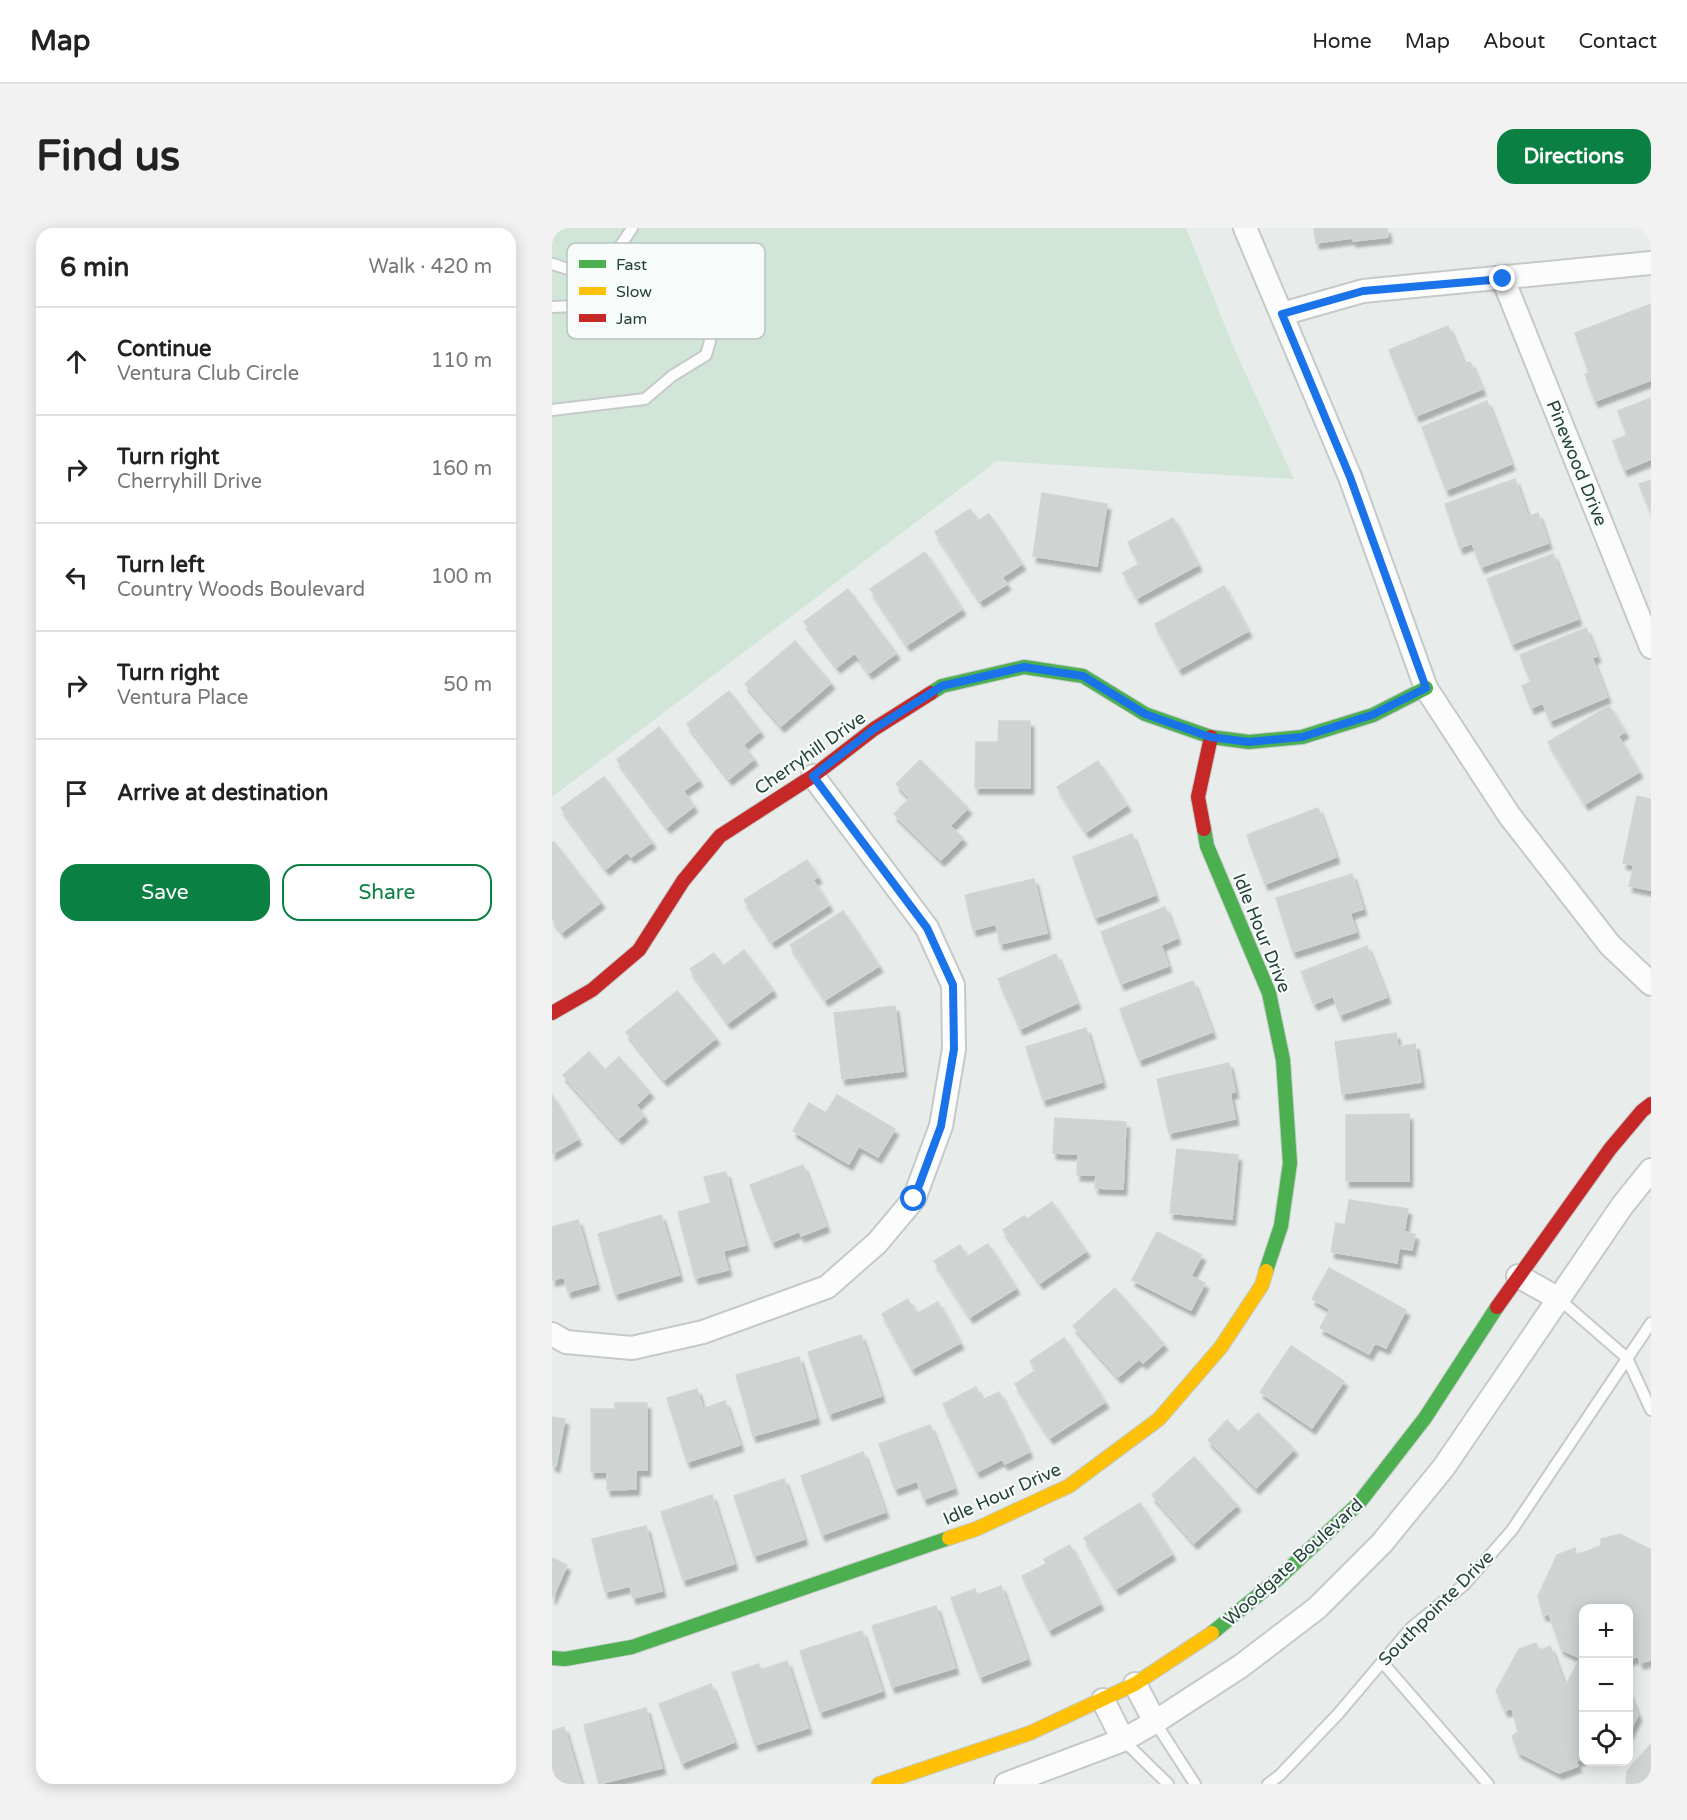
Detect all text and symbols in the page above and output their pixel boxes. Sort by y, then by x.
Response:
text: Map [30,24,90,58]
text: Home [1312,29,1372,54]
text: Map [1405,29,1450,54]
text: About [1483,29,1545,54]
text: Contact [1578,29,1657,54]
button: Directions [1497,129,1651,184]
text: Find us [36,131,180,182]
legend [567,243,765,339]
text: 6 min [60,252,129,283]
text: Walk · 420 m [369,255,492,279]
text: Fast [616,255,647,275]
route end [1489,265,1515,291]
text: Slow [616,282,652,302]
text: Jam [616,309,647,329]
text: Continue [117,336,212,362]
icon: ahead [60,345,93,378]
text: 110 m [431,349,492,373]
text: Ventura Club Circle [117,362,299,386]
street label: Pinewood Drive [1542,397,1612,529]
text: Turn right [117,444,219,470]
icon: right [60,453,93,486]
text: 160 m [431,457,492,481]
text: Cherryhill Drive [117,470,262,494]
text: Turn left [117,552,205,578]
icon: left [60,561,93,594]
text: 100 m [431,565,492,589]
text: Country Woods Boulevard [117,578,365,602]
text: Turn right [117,660,219,686]
icon: right [60,669,93,702]
text: 50 m [443,673,492,697]
text: Ventura Place [117,686,248,710]
street label: Cherryhill Drive [750,707,870,799]
icon: arrive [60,777,93,810]
text: Arrive at destination [117,780,328,806]
button: Save [60,864,270,921]
button: Share [282,864,492,921]
street label: Idle Hour Drive [1228,870,1296,996]
route start [900,1185,926,1211]
street label: Idle Hour Drive [940,1458,1064,1530]
street label: Woodgate Boulevard [1219,1494,1367,1630]
street label: Southpointe Drive [1374,1546,1498,1670]
map controls [1579,1604,1633,1766]
button: + [1579,1604,1633,1658]
button: − [1579,1658,1633,1712]
button: locate [1579,1712,1633,1766]

